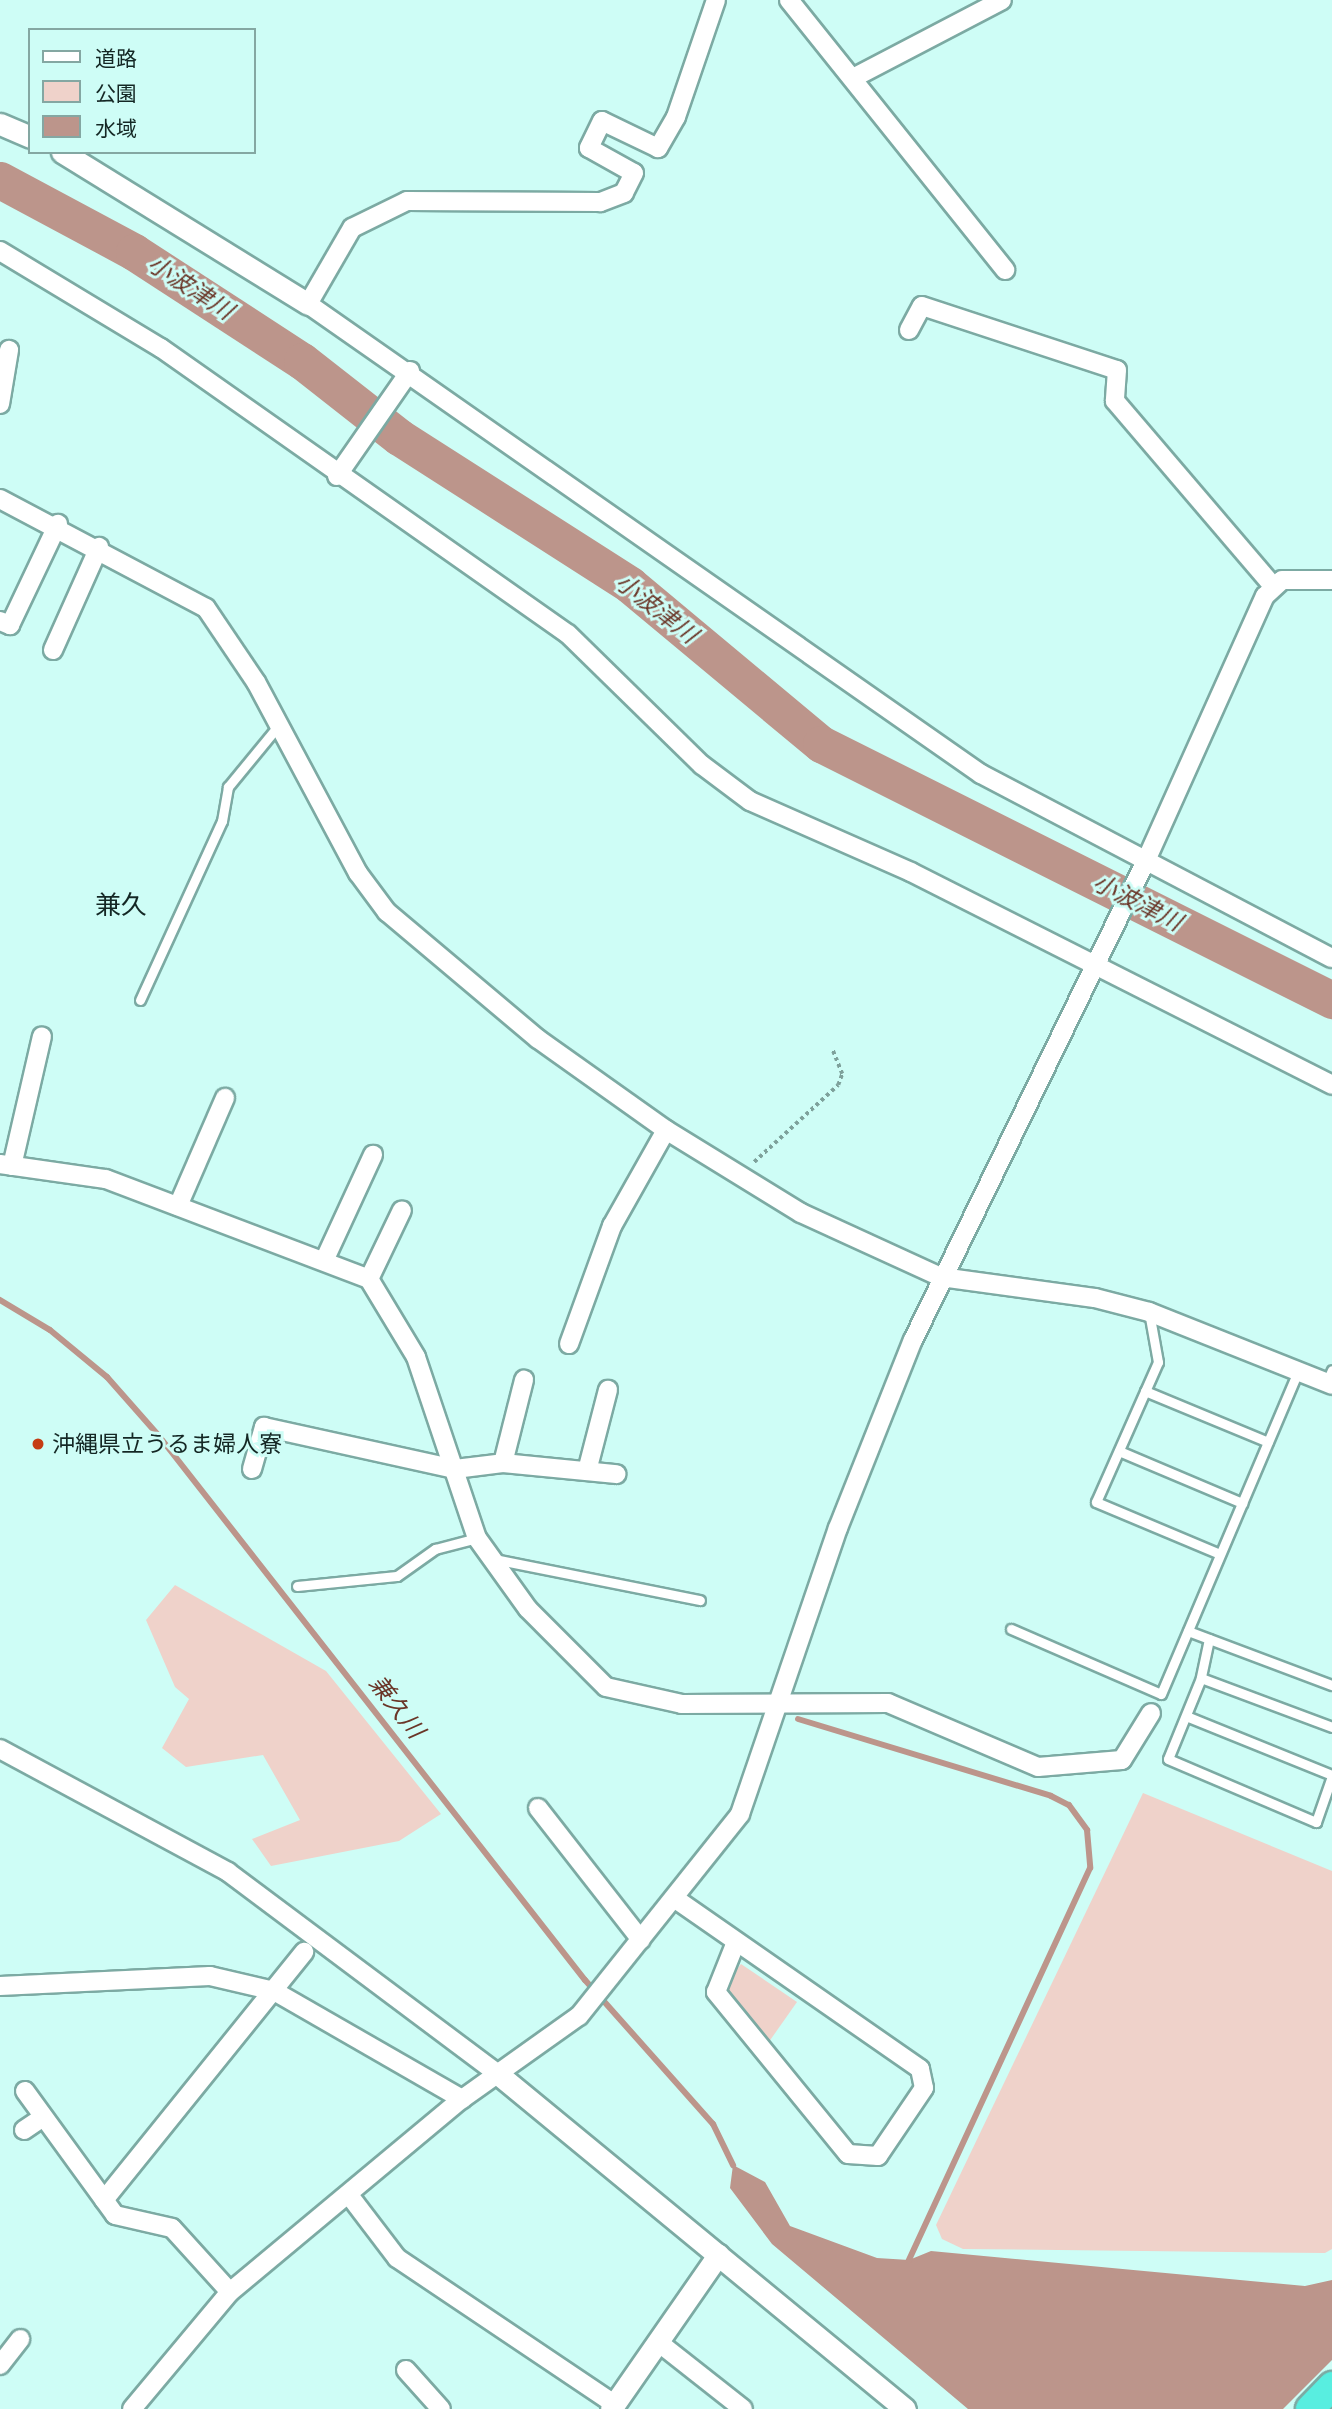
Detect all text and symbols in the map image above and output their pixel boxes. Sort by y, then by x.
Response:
legend [28,28,256,154]
text: 道路 [95,46,137,72]
text: 公園 [95,81,137,107]
text: 水域 [95,116,137,142]
water label: 小波津川 [142,250,238,326]
water label: 小波津川 [609,568,703,650]
water label: 小波津川 [1088,868,1186,938]
district label: 兼久 [95,890,147,922]
place label: 沖縄県立うるま婦人寮 [52,1430,282,1458]
marker: 沖縄県立うるま婦人寮 [30,1436,46,1452]
water label: 兼久川 [362,1670,430,1744]

